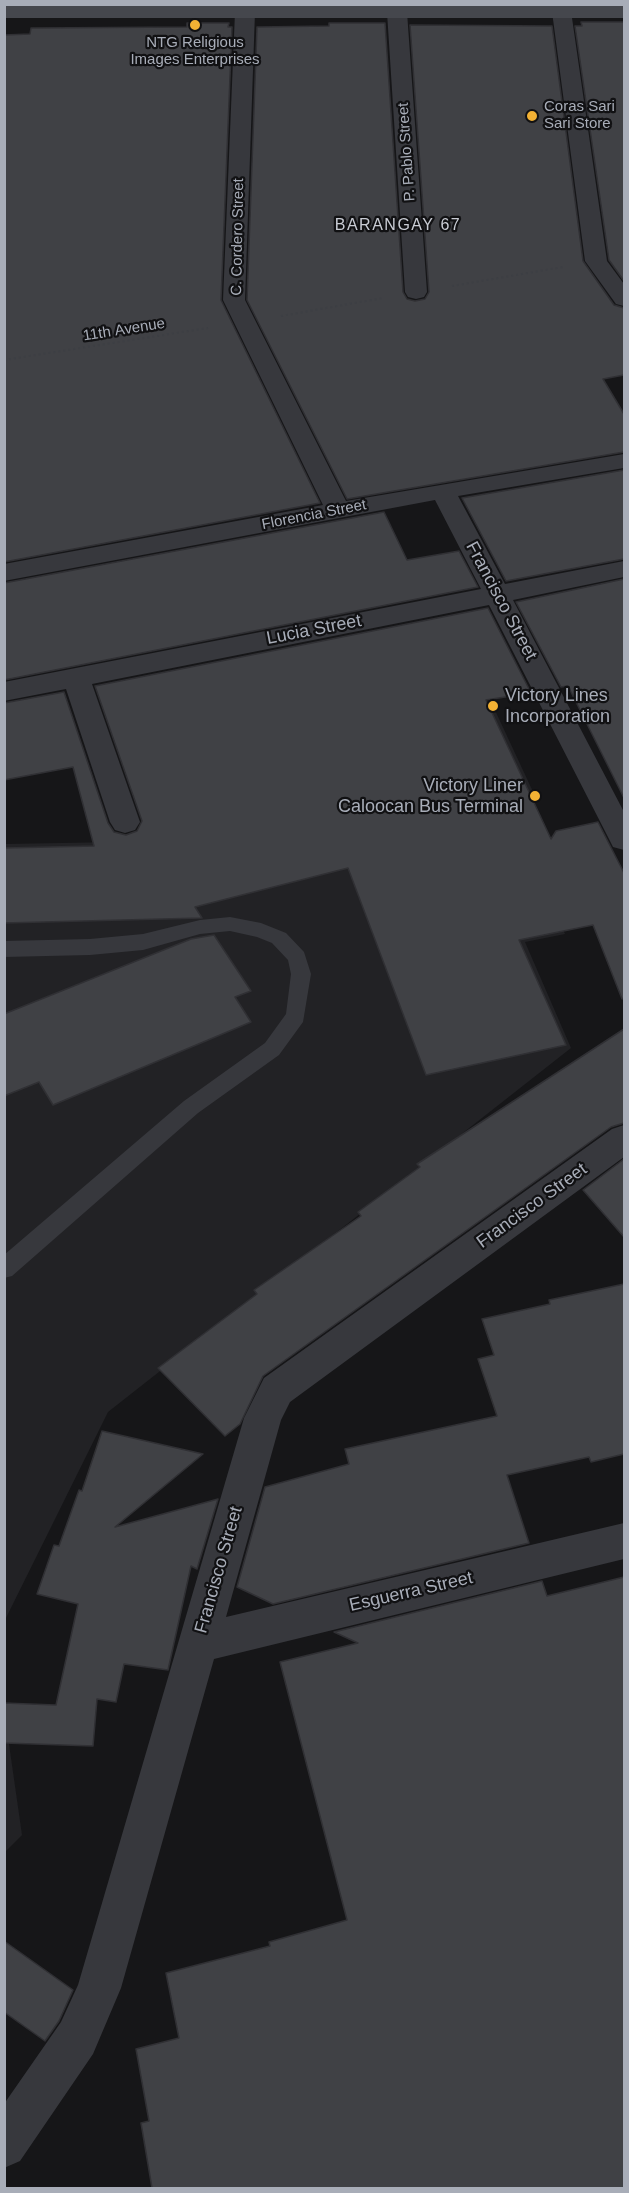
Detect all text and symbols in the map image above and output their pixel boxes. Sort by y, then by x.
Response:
marker: NTG Religious Images Enterprises [188,18,202,32]
place label: NTG Religious Images Enterprises [130,34,260,69]
place label: Coras Sari Sari Store [544,98,615,133]
street label: P. Pablo Street [395,102,419,202]
marker: Coras Sari Sari Store [525,109,539,123]
street label: C. Cordero Street [228,178,248,296]
district label: BARANGAY 67 [335,216,461,236]
street label: 11th Avenue [82,315,166,345]
street label: Florencia Street [260,496,368,534]
street label: Francisco Street [461,538,541,664]
street label: Lucia Street [265,610,363,650]
place label: Victory Lines Incorporation [505,685,610,728]
marker: Victory Lines Incorporation [486,699,500,713]
place label: Victory Liner Caloocan Bus Terminal [338,775,523,818]
marker: Victory Liner Caloocan Bus Terminal [528,789,542,803]
street label: Francisco Street [473,1159,591,1253]
street label: Francisco Street [191,1504,247,1636]
street label: Esguerra Street [347,1567,475,1617]

